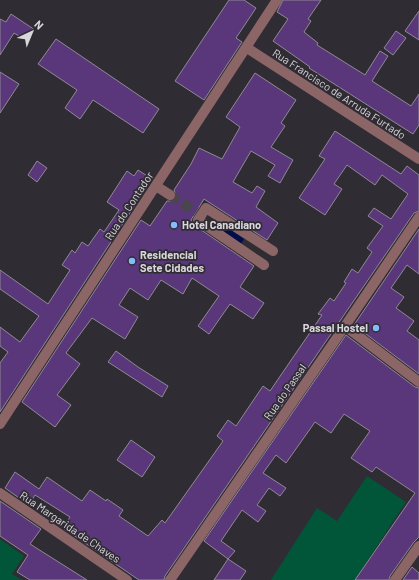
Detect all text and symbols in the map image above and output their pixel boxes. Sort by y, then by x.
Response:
north arrow [12,12,52,52]
text: N [32,17,46,32]
street label: Rua Francisco de Arruda Furtado [270,46,408,142]
street label: Rua do Contador [102,169,156,242]
place label: Hotel Canadiano [182,218,261,231]
marker: Hotel Canadiano [169,220,179,230]
place label: Residencial Sete Cidades [140,248,204,274]
marker: Residencial Sete Cidades [127,256,137,266]
place label: Passal Hostel [303,321,368,334]
marker: Passal Hostel [371,323,381,333]
street label: Rua do Passal [261,361,309,422]
street label: Rua Margarida de Chaves [18,488,123,565]

